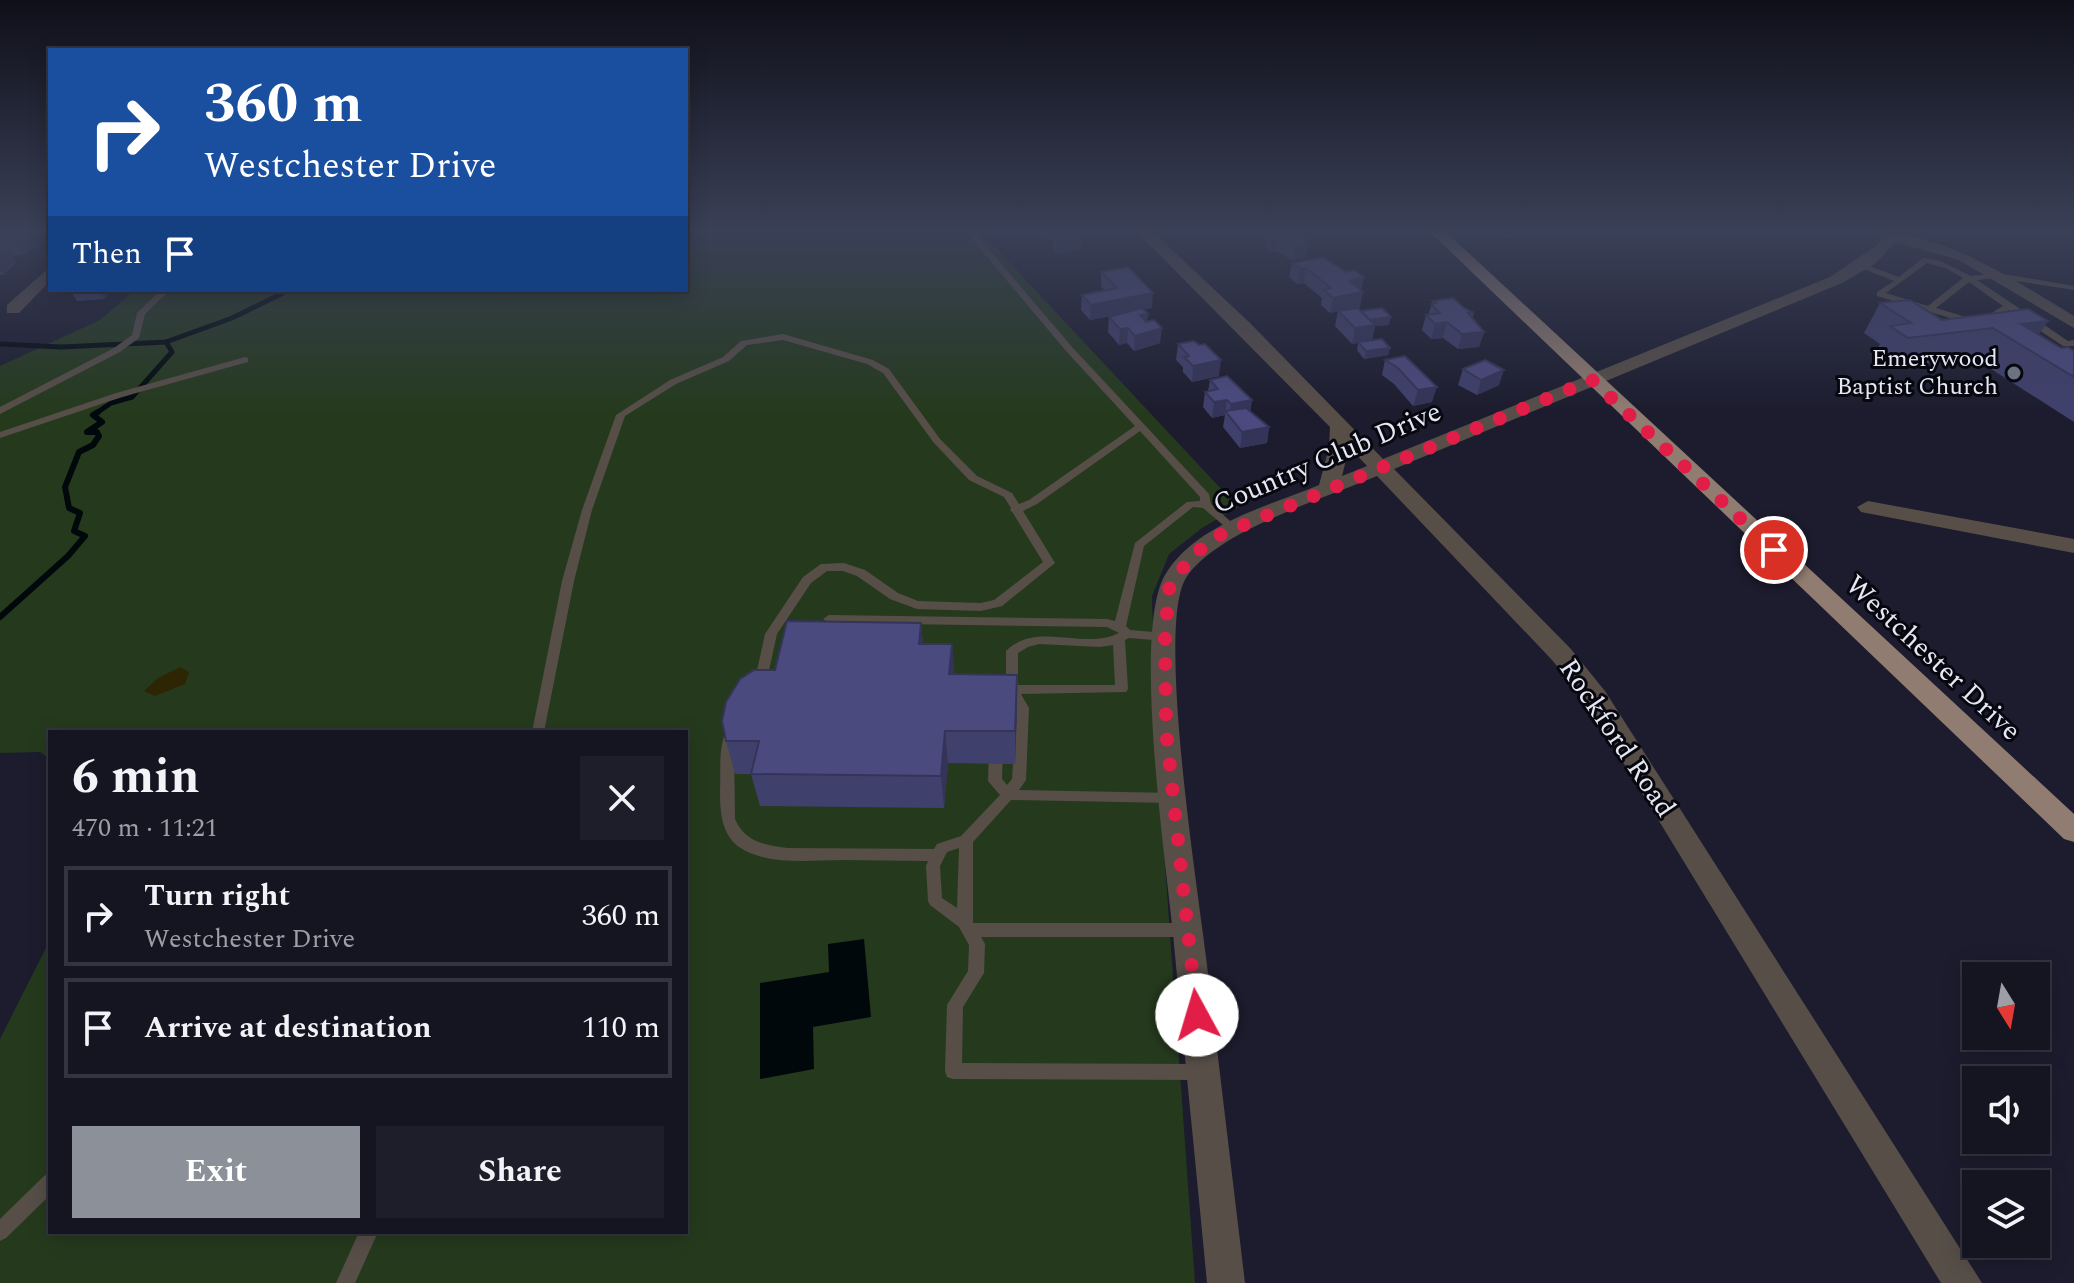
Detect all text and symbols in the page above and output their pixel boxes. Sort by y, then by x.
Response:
text: 360 m [204,62,363,147]
icon: right [72,80,176,184]
text: Westchester Drive [204,139,496,194]
text: Then [72,231,142,277]
icon: arrive [158,232,202,276]
place label: Emerywood Baptist Church [1836,341,1998,405]
marker: Emerywood Baptist Church [2005,364,2023,382]
street label: Country Club Drive [1206,390,1448,526]
pin [1740,516,1808,584]
icon: arrive [1752,528,1796,572]
street label: Westchester Drive [1835,565,2031,751]
street label: Rockford Road [1548,650,1686,826]
text: 6 min [72,741,200,814]
button: close [580,756,664,840]
text: 470 m · 11:21 [72,808,218,848]
text: Turn right [144,873,290,919]
text: 360 m [582,893,660,939]
icon: right [76,894,120,938]
text: Westchester Drive [144,919,355,959]
north arrow [1962,962,2050,1050]
map controls [1962,962,2050,1258]
position arrow [1155,973,1239,1057]
text: Arrive at destination [144,1005,431,1051]
text: 110 m [582,1005,660,1051]
icon: arrive [76,1006,120,1050]
button: sound [1962,1066,2050,1154]
button: Exit [72,1126,360,1218]
button: Share [376,1126,664,1218]
button: layers [1962,1170,2050,1258]

